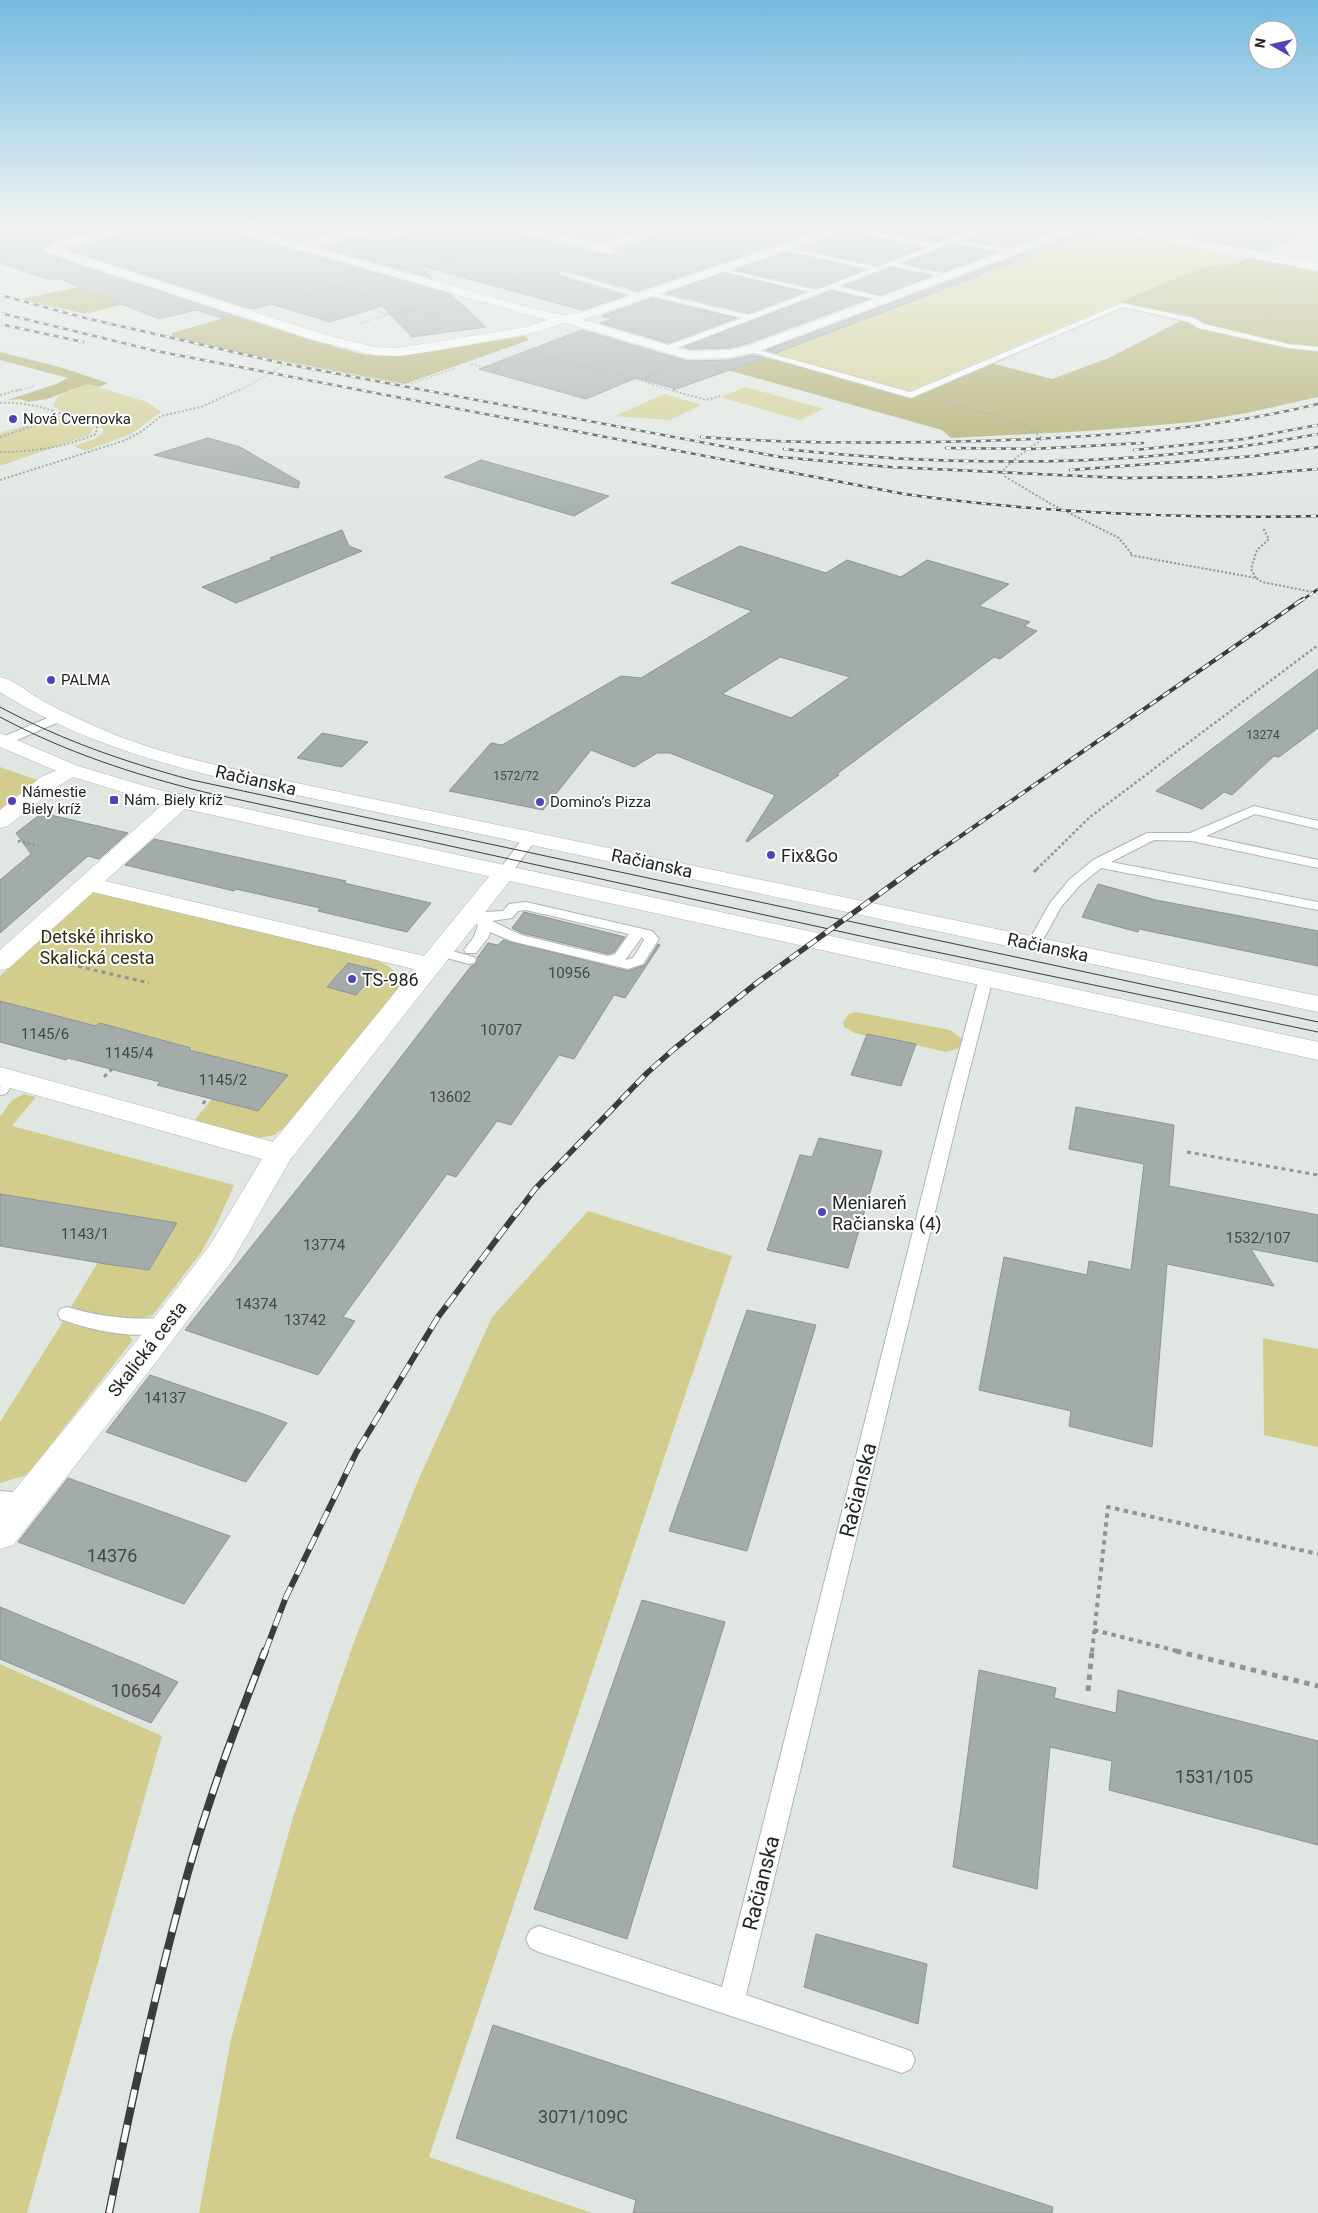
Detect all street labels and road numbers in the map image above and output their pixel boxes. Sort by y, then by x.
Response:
street label: Račianska [213,760,299,800]
street label: Račianska [609,844,695,882]
street label: Račianska [1005,928,1091,966]
street label: Skalická cesta [103,1297,191,1401]
street label: Račianska [835,1440,881,1540]
street label: Račianska [738,1833,784,1933]

